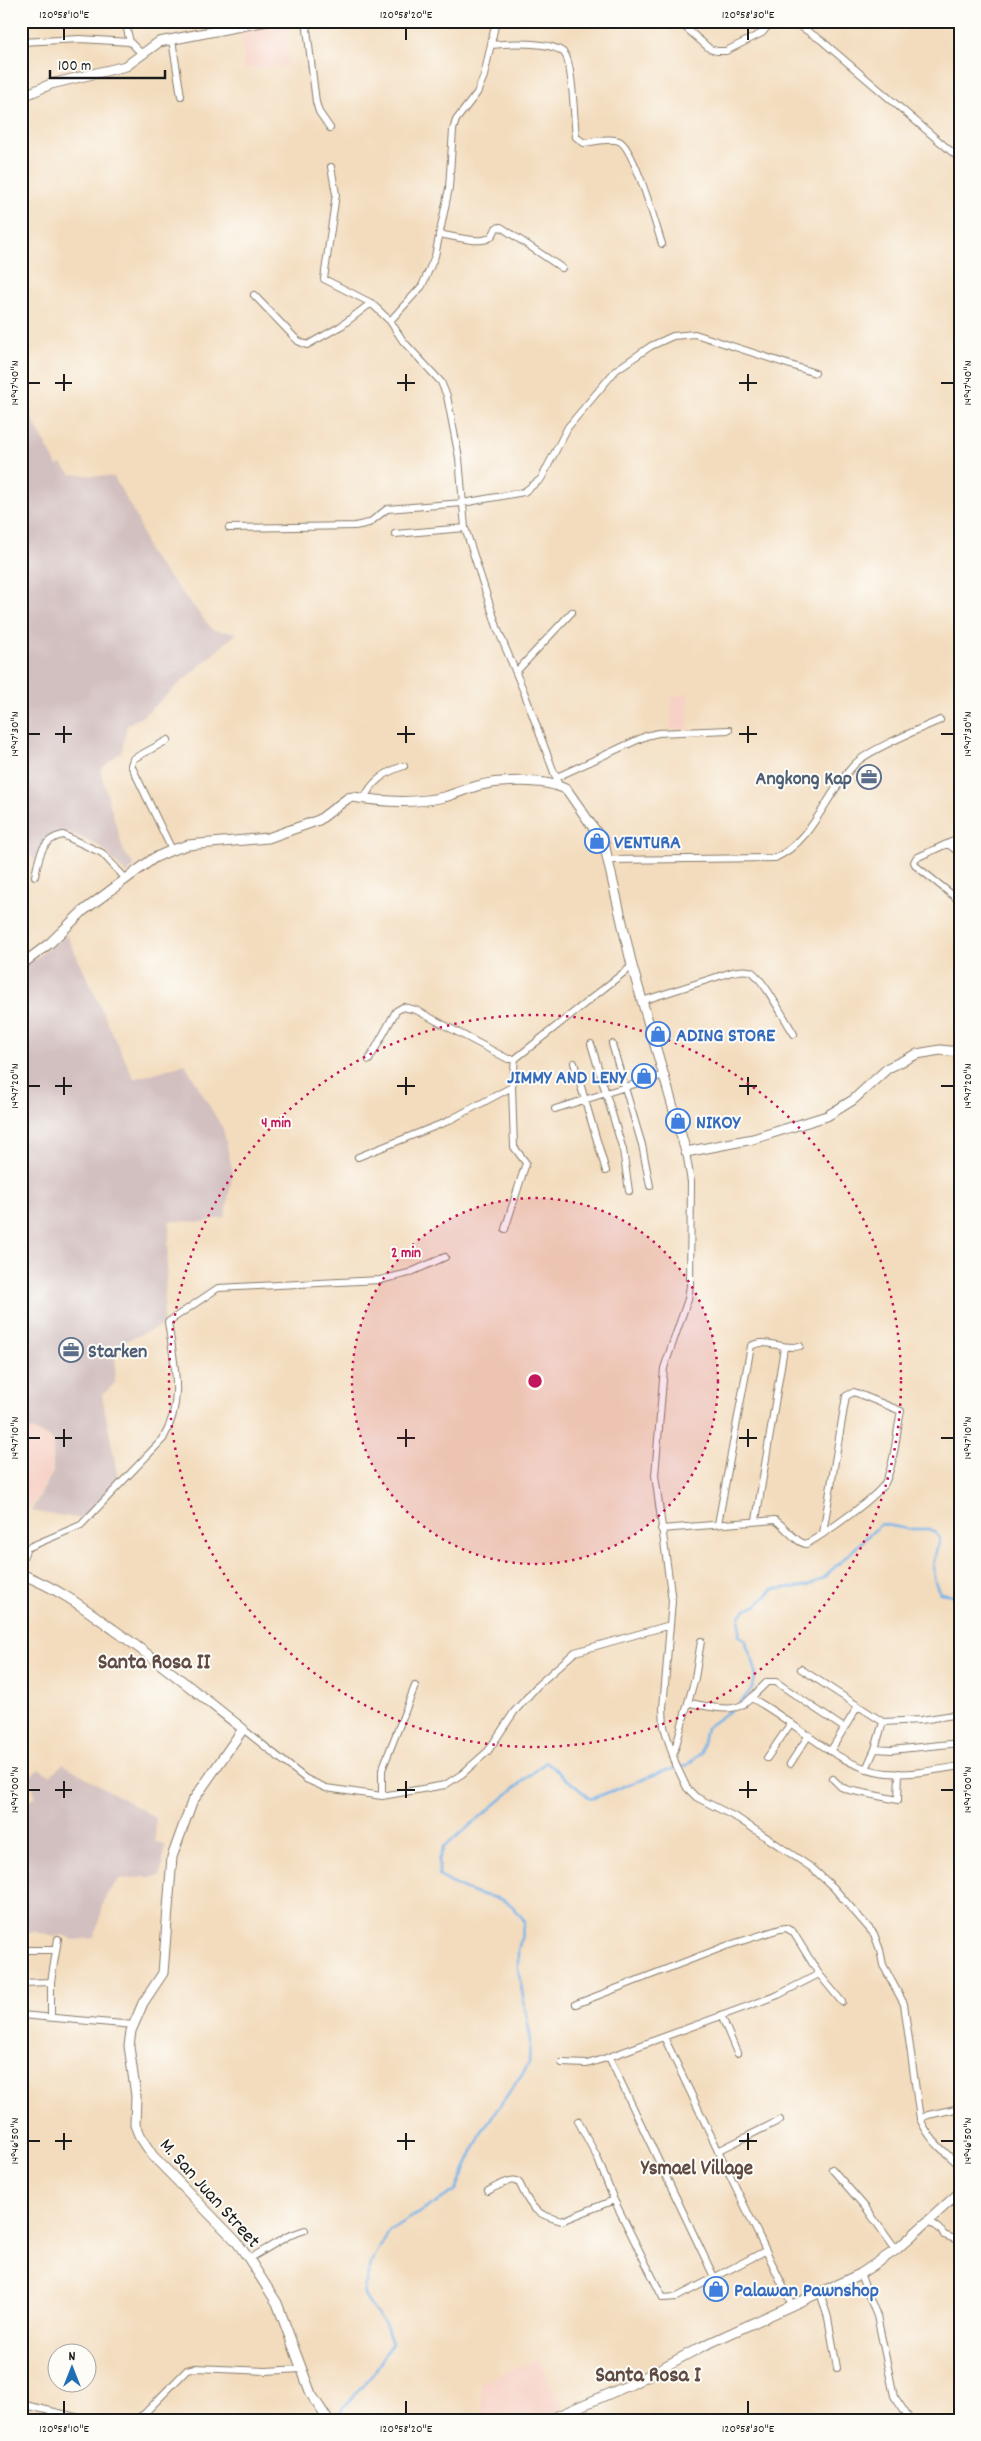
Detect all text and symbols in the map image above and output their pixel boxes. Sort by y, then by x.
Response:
text: 120°58'10"E [39,7,89,24]
text: 120°58'20"E [380,7,433,24]
text: 120°58'30"E [722,7,775,24]
scale bar [50,48,165,80]
text: 100 m [58,56,91,78]
text: 14°47'40"N [7,360,24,406]
text: 14°47'40"N [960,360,977,406]
text: 14°47'30"N [7,711,24,757]
text: 14°47'30"N [960,711,977,757]
office icon: Angkong Kap [856,764,882,790]
place label: Angkong Kap [756,766,852,794]
shop icon: VENTURA [584,828,610,854]
place label: VENTURA [614,830,681,858]
shop icon: ADING STORE [645,1021,671,1047]
place label: ADING STORE [676,1023,776,1051]
text: 14°47'20"N [7,1063,24,1109]
shop icon: JIMMY AND LENY [631,1063,657,1089]
text: 14°47'20"N [960,1063,977,1109]
place label: JIMMY AND LENY [507,1065,628,1093]
shop icon: NIKOY [665,1108,691,1134]
place label: NIKOY [696,1110,742,1138]
text: 4 min [261,1113,291,1135]
text: 2 min [391,1243,421,1265]
office icon: Starken [58,1337,84,1363]
place label: Starken [88,1339,147,1367]
centre of rings [526,1372,544,1390]
text: 14°47'10"N [7,1417,24,1459]
text: 14°47'10"N [960,1417,977,1459]
district label: Santa Rosa II [98,1648,210,1679]
text: 14°47'00"N [7,1767,24,1813]
text: 14°47'00"N [960,1767,977,1813]
text: 14°46'50"N [7,2117,24,2164]
text: 14°46'50"N [960,2117,977,2164]
street label: M. San Juan Street [152,2133,266,2255]
district label: Ysmael Village [640,2155,753,2185]
shop icon: Palawan Pawnshop [703,2276,729,2302]
place label: Palawan Pawnshop [734,2278,879,2306]
north arrow [48,2344,98,2394]
text: N [69,2347,76,2367]
district label: Santa Rosa I [595,2361,701,2392]
text: 120°58'10"E [39,2421,89,2438]
text: 120°58'20"E [380,2421,433,2438]
text: 120°58'30"E [722,2421,775,2438]

